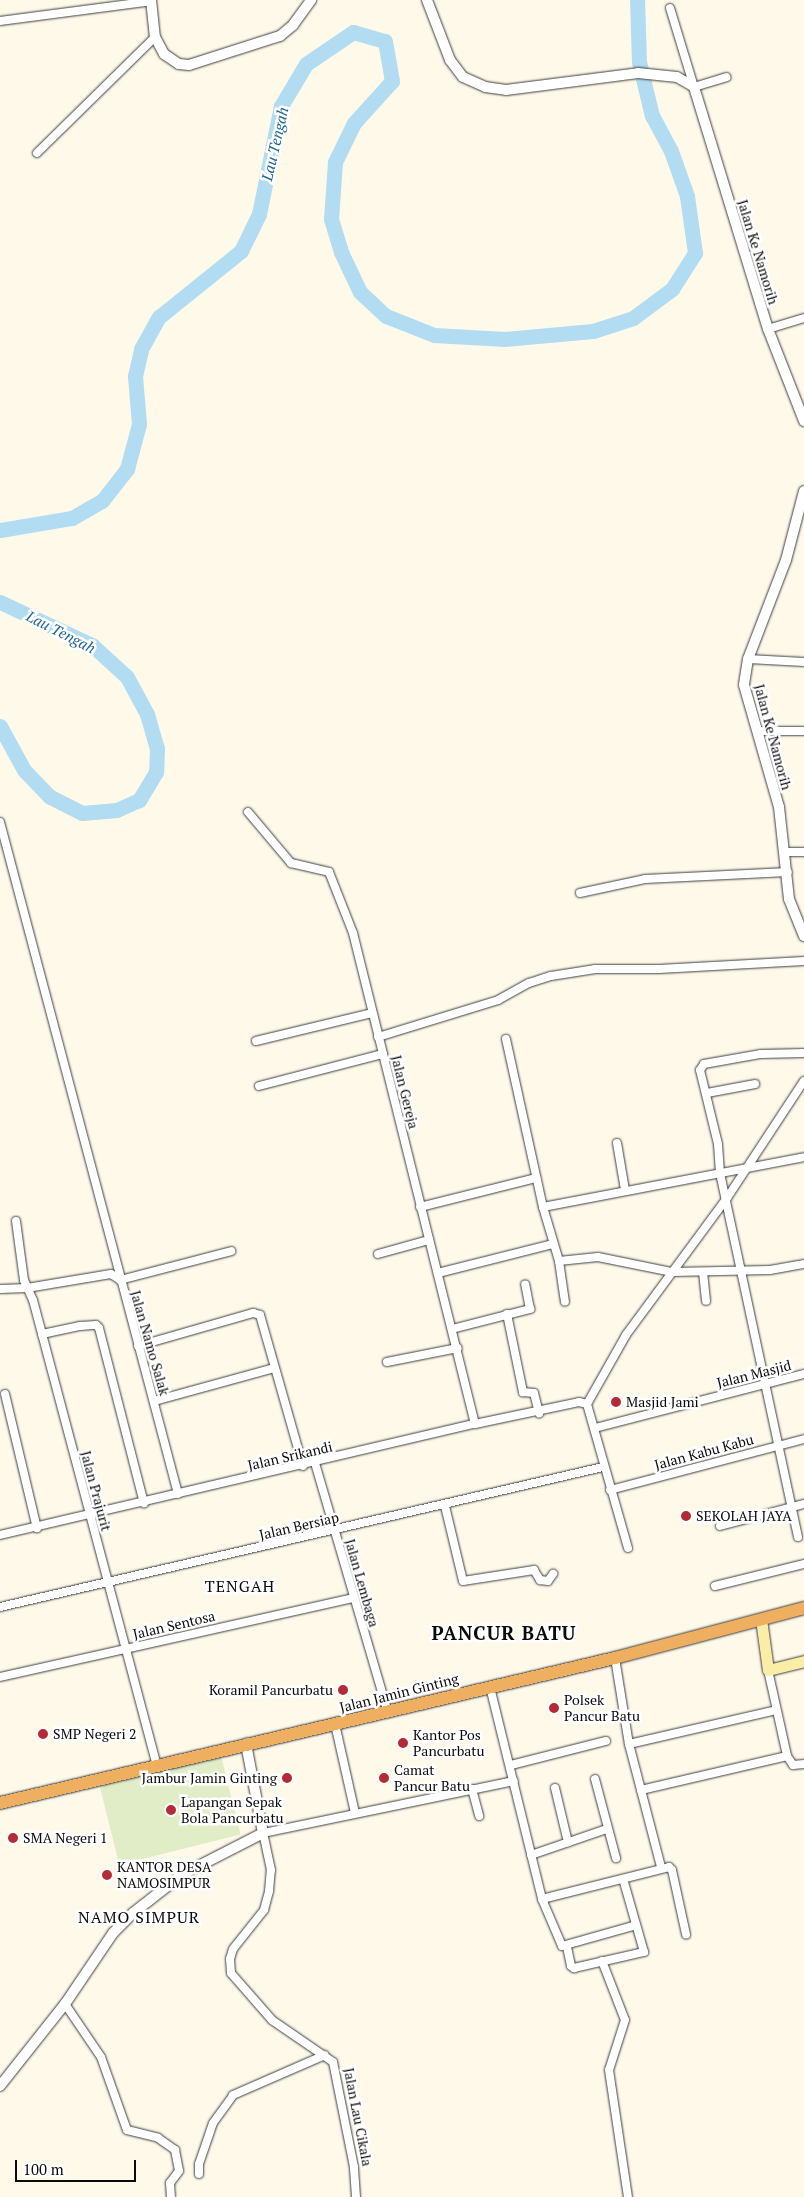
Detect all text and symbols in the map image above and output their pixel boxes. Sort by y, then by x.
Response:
water label: Lau Tengah [258,105,292,183]
street label: Jalan Ke Namorih [734,198,782,306]
water label: Lau Tengah [23,607,99,657]
street label: Jalan Ke Namorih [751,682,795,792]
street label: Jalan Gereja [388,1054,422,1130]
street label: Jalan Namo Salak [127,1289,173,1397]
street label: Jalan Masjid [715,1357,793,1391]
place label: Masjid Jami [626,1394,699,1410]
marker: Masjid Jami [610,1396,622,1408]
street label: Jalan Kabu Kabu [653,1431,755,1473]
street label: Jalan Srikandi [246,1438,334,1474]
street label: Jalan Prajurit [77,1449,115,1533]
place label: SEKOLAH JAYA [696,1508,792,1524]
street label: Jalan Bersiap [258,1509,340,1543]
marker: SEKOLAH JAYA [680,1510,692,1522]
street label: Jalan Lembaga [341,1537,383,1629]
district label: TENGAH [204,1576,276,1596]
street label: Jalan Sentosa [131,1607,217,1643]
district label: PANCUR BATU [430,1622,578,1644]
street label: Jalan Jamin Ginting [338,1670,460,1716]
place label: Koramil Pancurbatu [209,1682,333,1698]
marker: Koramil Pancurbatu [337,1684,349,1696]
place label: Polsek Pancur Batu [564,1692,640,1724]
marker: Polsek Pancur Batu [548,1702,560,1714]
place label: SMP Negeri 2 [53,1726,137,1742]
place label: Kantor Pos Pancurbatu [413,1727,485,1760]
marker: SMP Negeri 2 [37,1728,49,1740]
marker: Kantor Pos Pancurbatu [397,1737,409,1749]
place label: Camat Pancur Batu [394,1762,470,1794]
place label: Jambur Jamin Ginting [142,1770,277,1786]
marker: Jambur Jamin Ginting [281,1772,293,1784]
marker: Camat Pancur Batu [378,1772,390,1784]
place label: Lapangan Sepak Bola Pancurbatu [181,1794,284,1826]
marker: Lapangan Sepak Bola Pancurbatu [165,1804,177,1816]
place label: SMA Negeri 1 [23,1830,108,1846]
marker: SMA Negeri 1 [7,1832,19,1844]
place label: KANTOR DESA NAMOSIMPUR [117,1859,212,1891]
marker: KANTOR DESA NAMOSIMPUR [101,1869,113,1881]
district label: NAMO SIMPUR [77,1907,201,1927]
street label: Jalan Lau Cikala [340,2066,376,2168]
scale bar [18,2150,139,2182]
text: 100 m [23,2159,64,2179]

